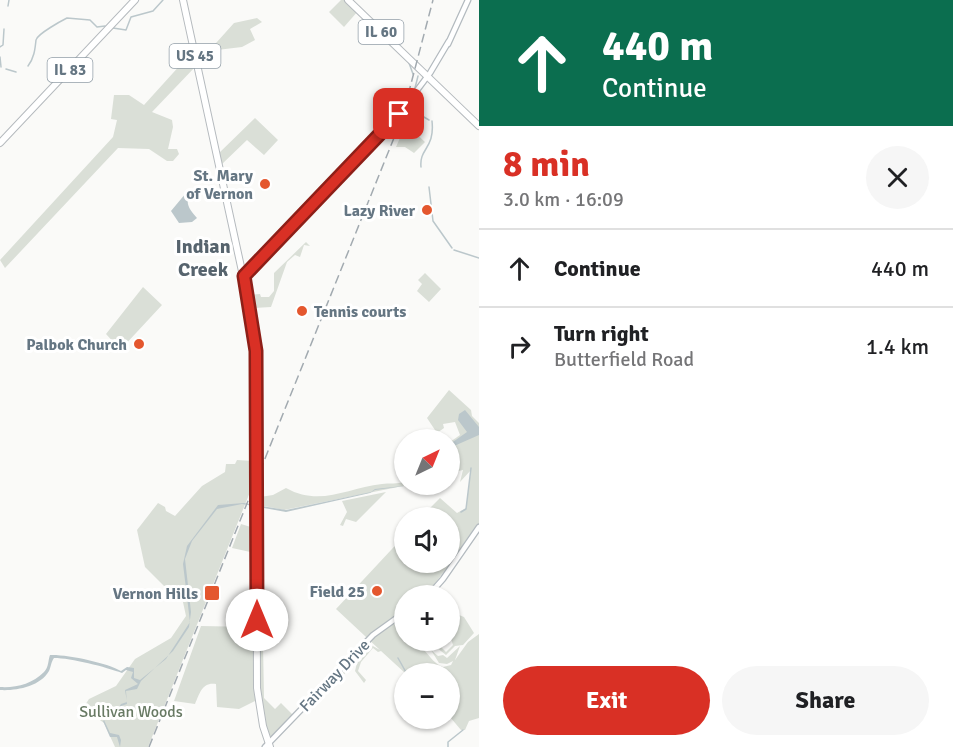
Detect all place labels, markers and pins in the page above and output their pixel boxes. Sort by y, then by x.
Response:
pin [373,88,424,139]
place label: St. Mary of Vernon [186,166,253,204]
marker: St. Mary of Vernon [258,177,272,191]
place label: Lazy River [343,201,416,221]
marker: Lazy River [420,203,434,217]
place label: Tennis courts [314,302,406,322]
marker: Tennis courts [295,304,309,318]
place label: Palbok Church [26,335,127,355]
marker: Palbok Church [132,337,146,351]
place label: Field 25 [309,582,365,602]
place label: Vernon Hills [113,584,198,604]
marker: Vernon Hills [203,584,221,602]
marker: Field 25 [370,584,384,598]

